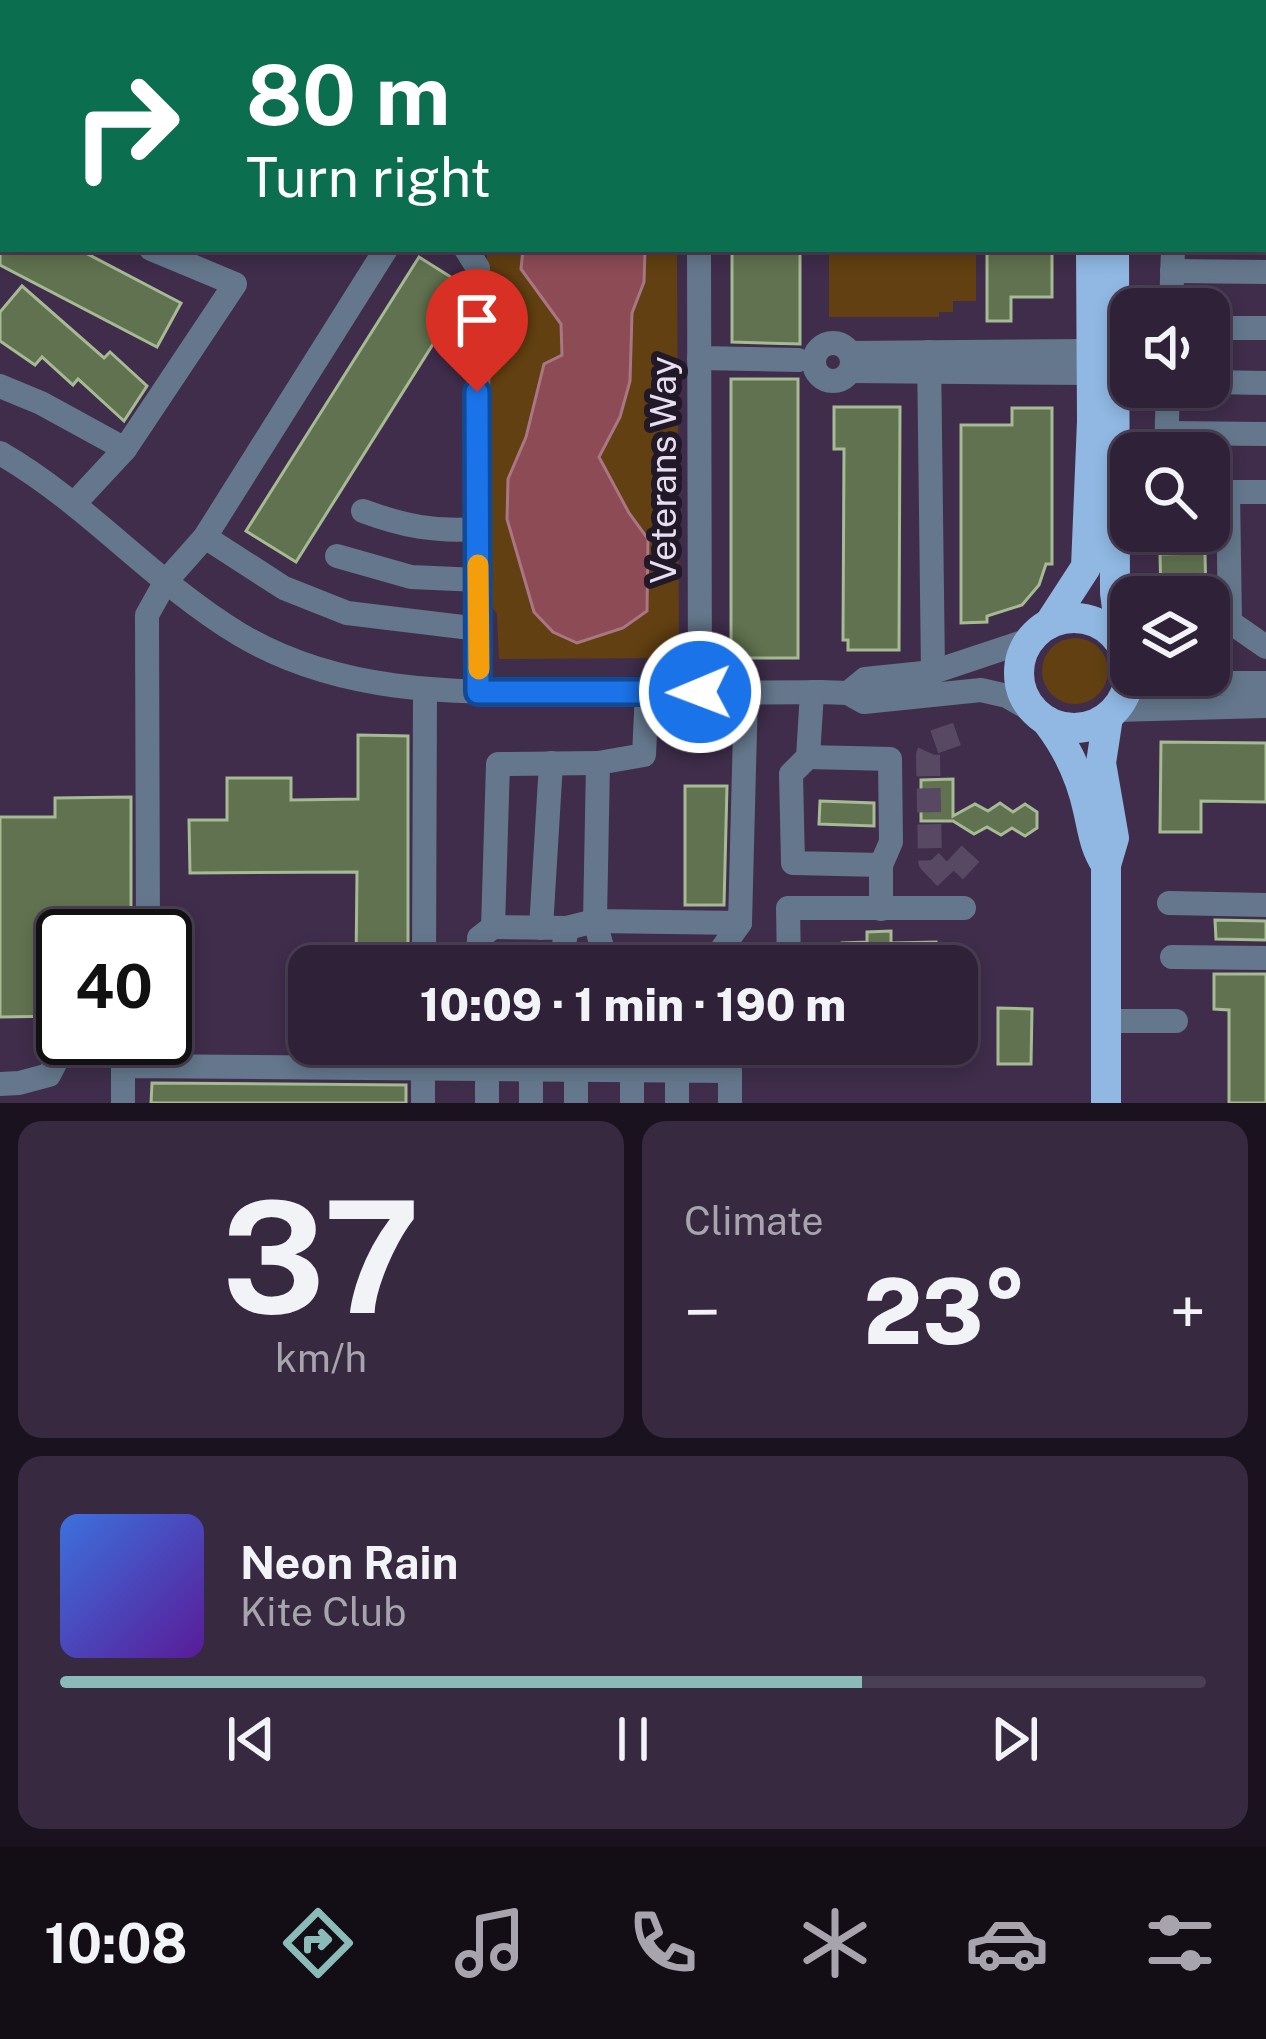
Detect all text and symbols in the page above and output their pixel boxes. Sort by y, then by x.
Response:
text: 80 m [246,45,450,144]
icon: right [48,48,204,204]
text: Turn right [246,146,491,209]
pin [426,269,528,392]
icon: arrive [444,287,510,353]
map controls [1110,288,1230,696]
button: sound [1110,288,1230,408]
street label: Veterans Way [642,356,684,584]
button: search [1110,432,1230,552]
button: layers [1110,576,1230,696]
position arrow [637,629,763,755]
speed limit sign: 40 [36,909,192,1065]
text: 10:09 · 1 min · 190 m [420,978,846,1031]
text: 37 [222,1165,420,1348]
text: Climate [684,1198,824,1244]
text: 23° [863,1258,1027,1364]
text: − [684,1273,721,1351]
text: + [1169,1273,1206,1351]
text: km/h [275,1335,367,1381]
text: Neon Rain [240,1536,458,1589]
text: Kite Club [240,1589,406,1635]
icon: previous [218,1706,284,1772]
icon: pause [600,1706,666,1772]
icon: next [982,1706,1048,1772]
icon: directions [276,1901,360,1985]
icon: music [448,1901,532,1985]
icon: phone [621,1901,705,1985]
icon: climate [793,1901,877,1985]
icon: car [965,1901,1049,1985]
icon: filters [1138,1901,1222,1985]
text: 10:08 [44,1912,188,1975]

